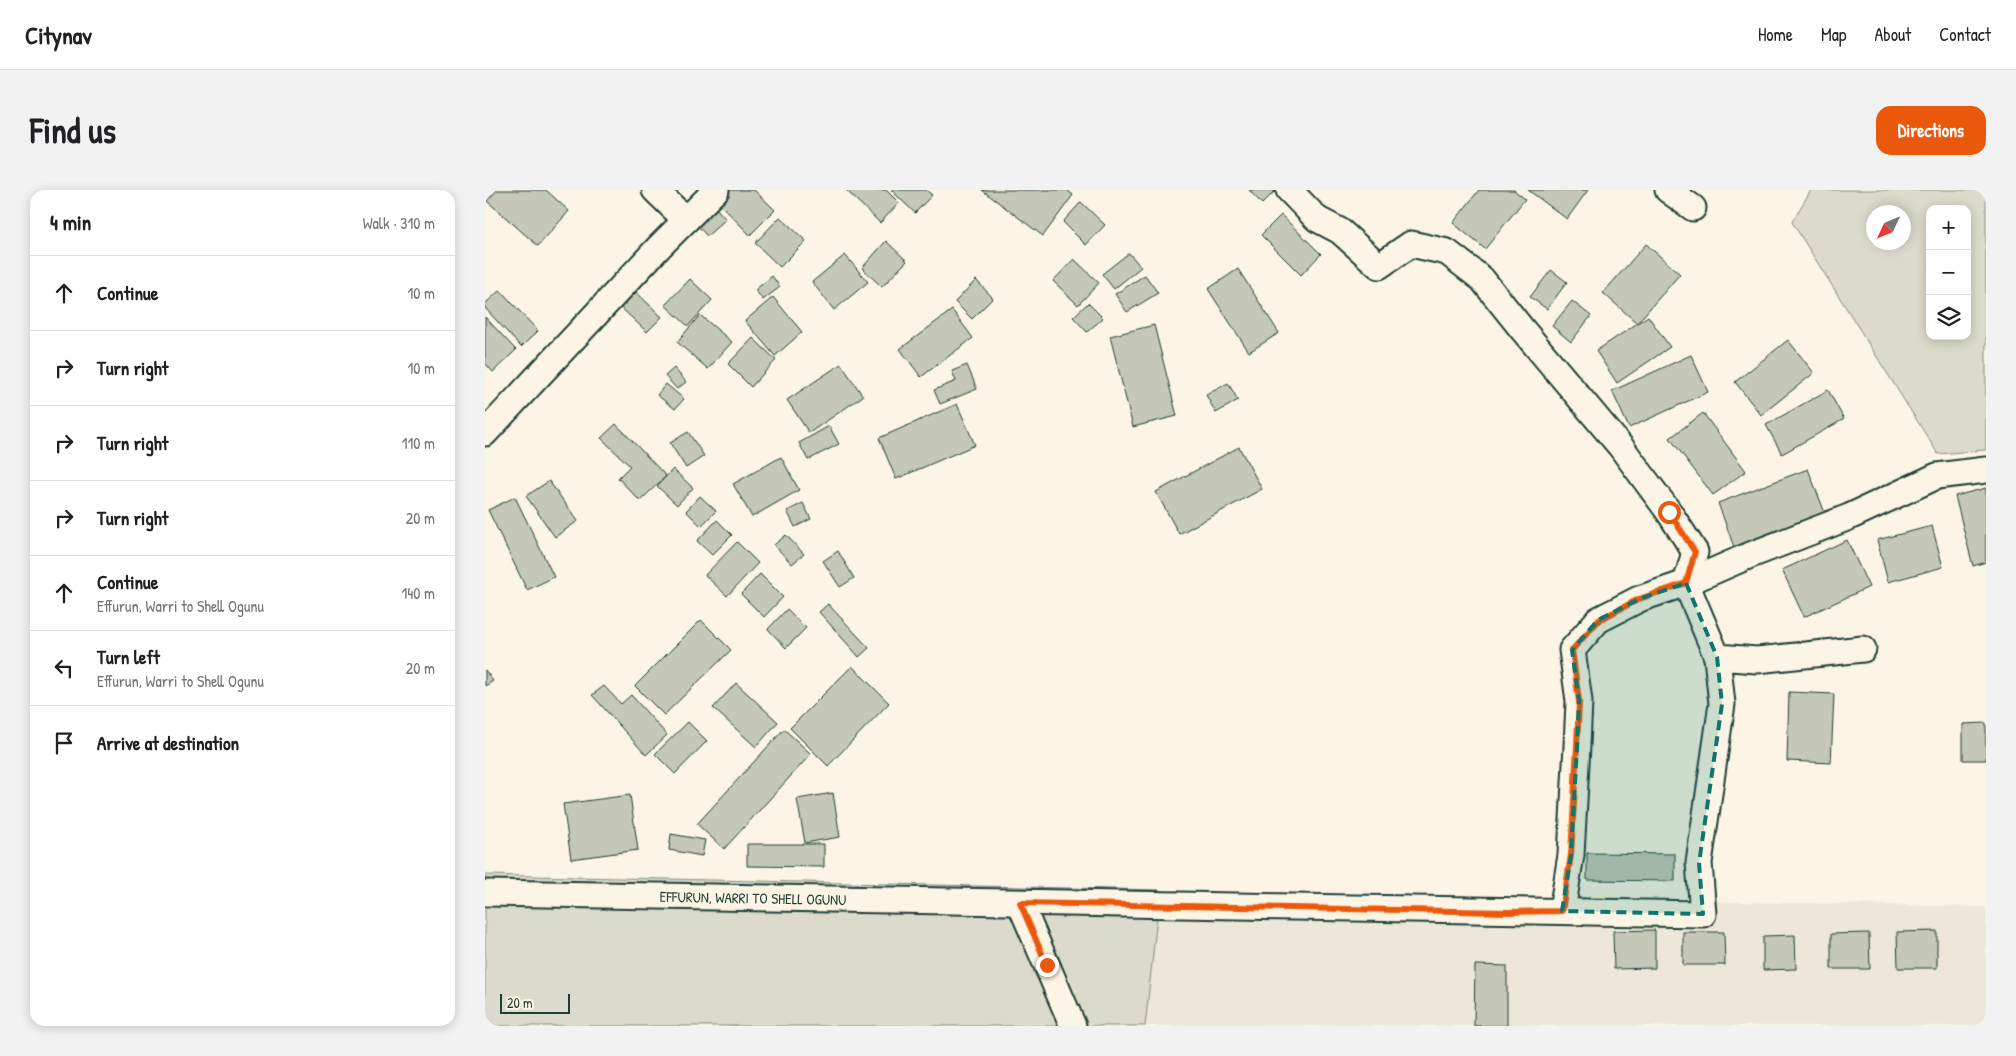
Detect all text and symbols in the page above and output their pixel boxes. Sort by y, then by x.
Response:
text: Citynav [25,19,92,51]
text: Home [1758,22,1793,47]
text: Map [1821,22,1846,47]
text: About [1874,22,1911,47]
text: Contact [1939,22,1991,47]
button: Directions [1876,106,1986,155]
text: Find us [30,107,116,154]
north arrow [1866,205,1911,250]
map controls [1926,205,1971,340]
button: + [1926,205,1971,250]
text: 4 min [50,208,91,237]
text: Walk · 310 m [363,212,435,234]
button: − [1926,250,1971,295]
icon: ahead [50,279,78,307]
text: Continue [97,280,158,306]
text: 10 m [407,282,435,304]
button: layers [1926,295,1971,340]
icon: right [50,354,78,382]
text: Turn right [97,355,168,381]
text: 10 m [407,357,435,379]
icon: right [50,429,78,457]
text: Turn right [97,430,168,456]
text: 110 m [402,432,435,454]
route start [1658,501,1681,524]
icon: right [50,504,78,532]
text: Turn right [97,505,168,531]
text: 20 m [406,507,435,529]
text: Continue [97,569,158,595]
icon: ahead [50,579,78,607]
text: 140 m [401,582,435,604]
text: Effurun, Warri to Shell Ogunu [97,595,264,617]
text: Turn left [97,644,160,670]
icon: left [50,654,78,682]
text: 20 m [406,657,435,679]
text: Effurun, Warri to Shell Ogunu [97,670,264,692]
icon: arrive [50,729,78,757]
text: Arrive at destination [97,730,239,756]
street label: EFFURUN, WARRI TO SHELL OGUNU [659,886,847,910]
route end [1036,954,1059,977]
scale bar [500,991,570,1014]
text: 20 m [507,993,533,1012]

